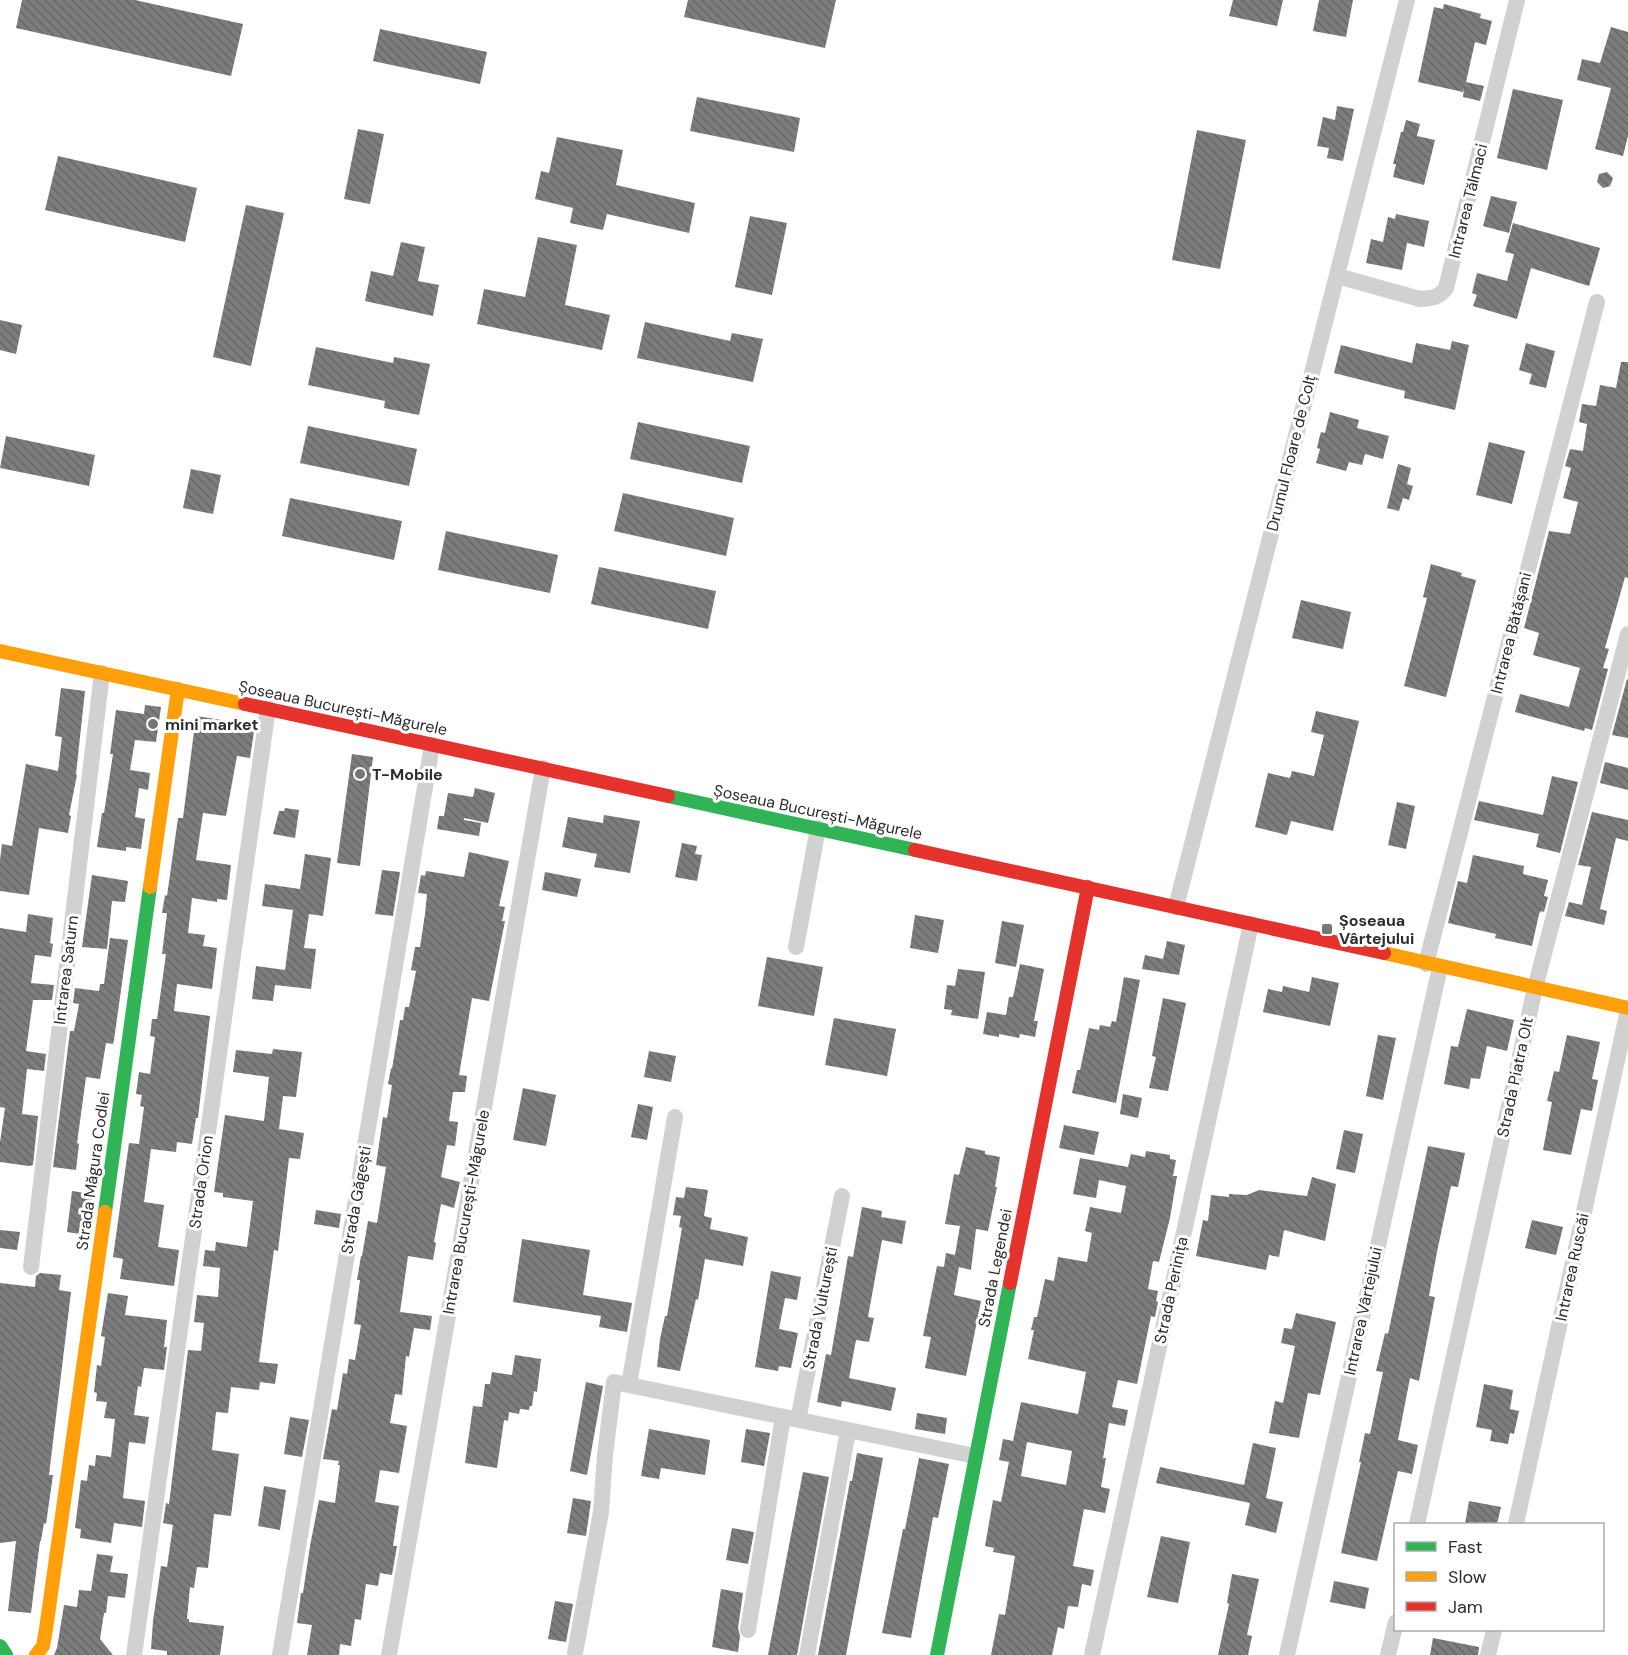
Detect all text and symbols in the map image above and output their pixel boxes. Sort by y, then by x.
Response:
street label: Intrarea Tălmaci [1444,141,1492,261]
street label: Drumul Floare de Colț [1261,372,1321,534]
street label: Intrarea Bătășani [1486,570,1536,696]
street label: Șoseaua București-Măgurele [237,676,449,740]
place label: mini market [165,714,259,735]
marker: mini market [146,717,160,731]
place label: T-Mobile [372,764,443,785]
marker: T-Mobile [353,767,367,781]
street label: Șoseaua București-Măgurele [712,780,924,844]
place label: Șoseaua Vârtejului [1339,910,1414,949]
street label: Intrarea Saturn [49,914,83,1026]
marker: Șoseaua Vârtejului [1320,922,1334,936]
street label: Strada Piatra Olt [1492,1015,1538,1139]
street label: Strada Măgura Codlei [71,1090,115,1252]
street label: Intrarea București-Măgurele [438,1108,494,1316]
street label: Strada Orion [184,1134,218,1230]
street label: Strada Găgești [336,1144,376,1256]
street label: Strada Legendei [973,1207,1017,1329]
street label: Intrarea Ruscăi [1550,1211,1594,1323]
street label: Strada Perinița [1149,1235,1193,1345]
street label: Strada Vulturești [798,1245,842,1371]
street label: Intrarea Vârtejului [1339,1245,1387,1377]
legend [1394,1523,1604,1631]
text: Fast [1448,1535,1483,1559]
text: Slow [1448,1565,1487,1589]
text: Jam [1448,1595,1483,1619]

